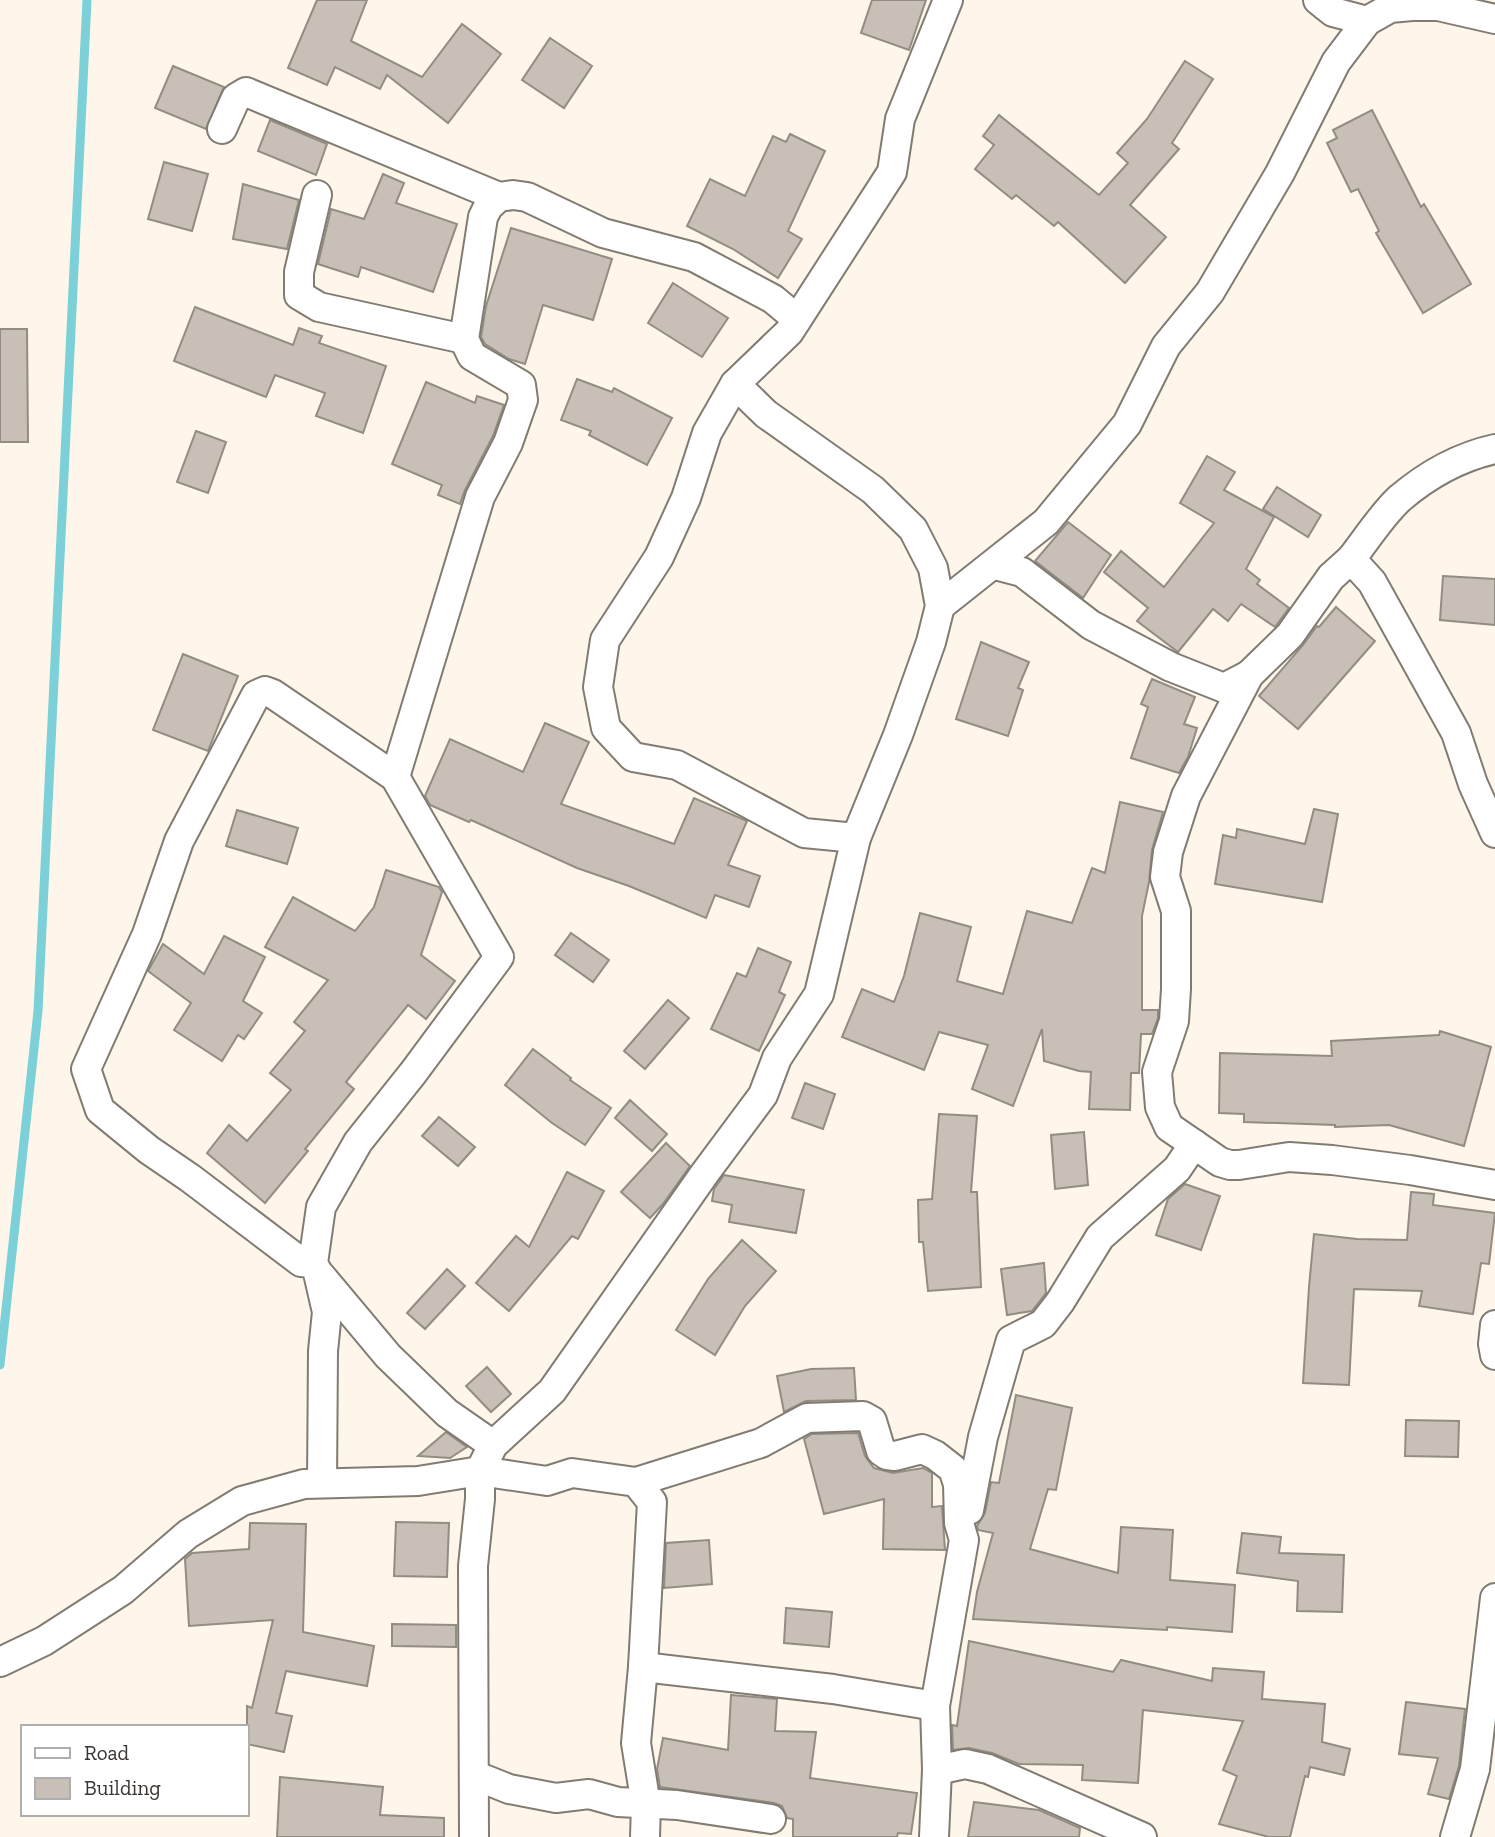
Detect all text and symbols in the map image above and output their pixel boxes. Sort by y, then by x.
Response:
legend [21,1725,248,1816]
text: Road [84,1740,130,1765]
text: Building [84,1775,161,1800]

